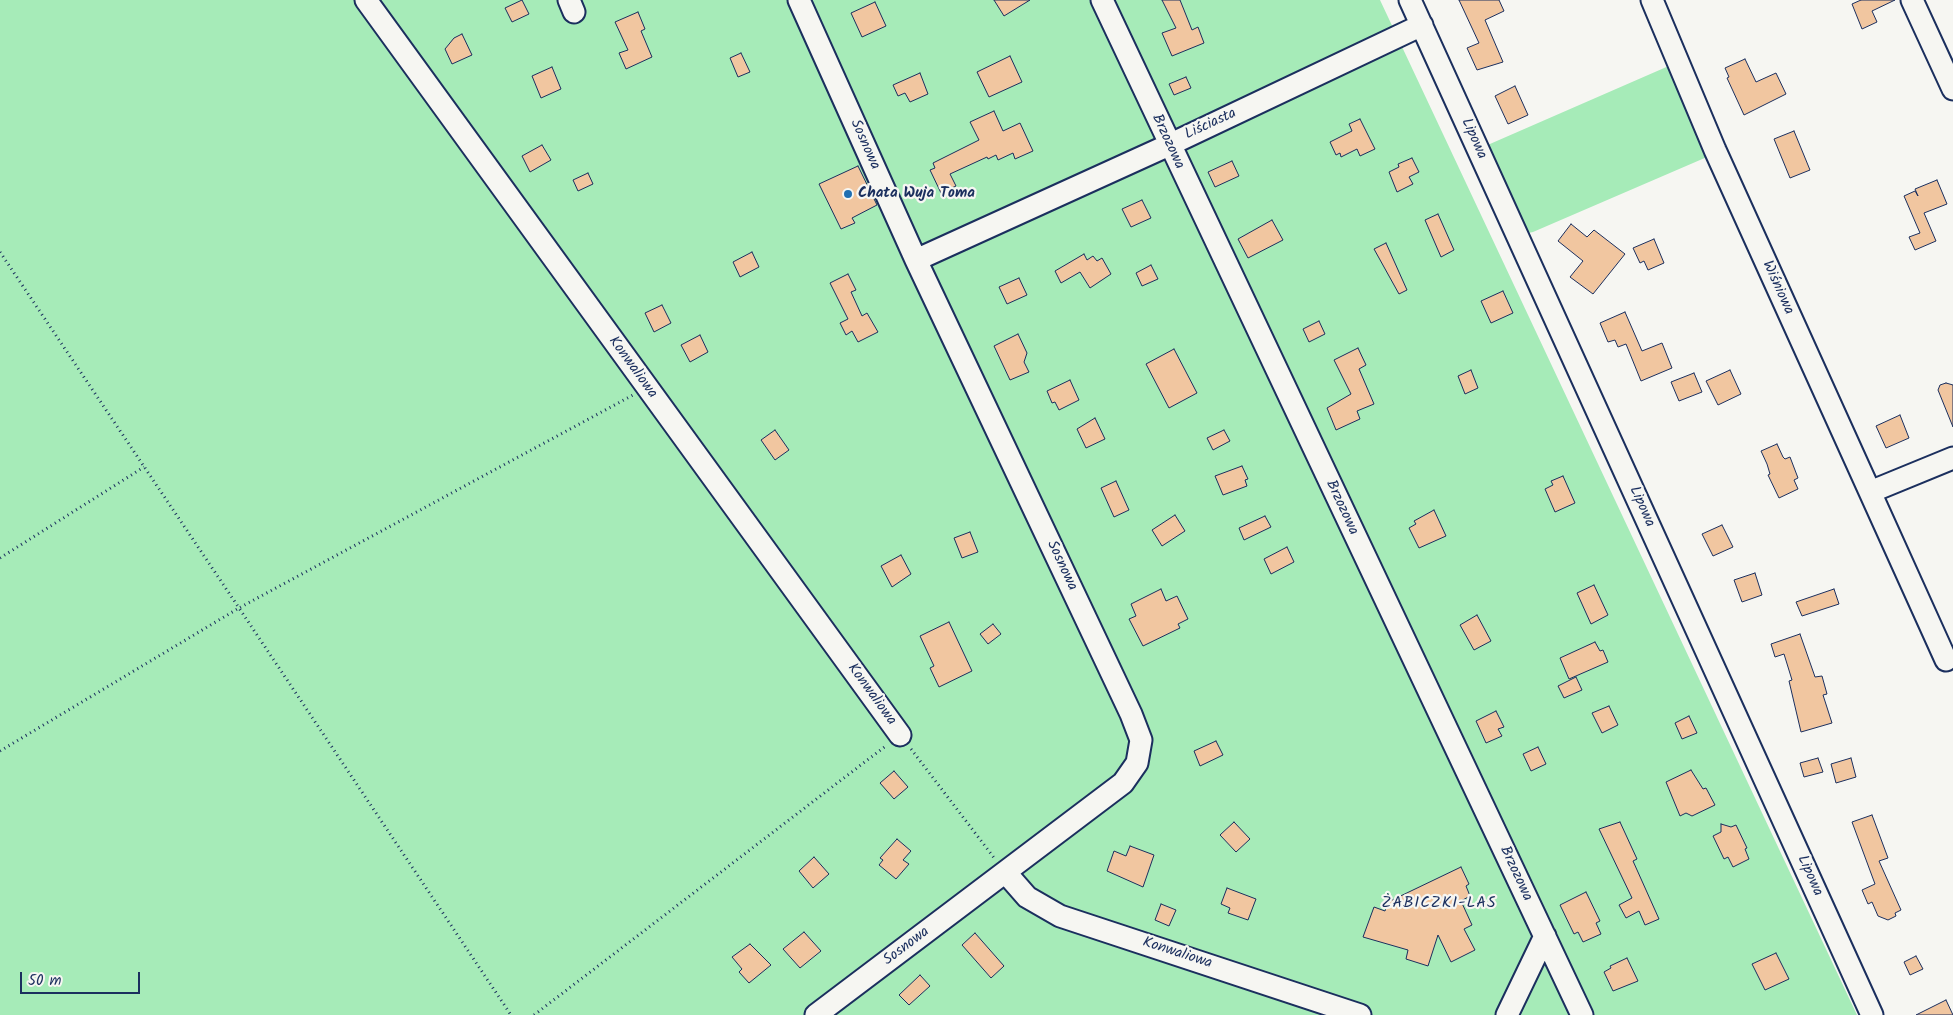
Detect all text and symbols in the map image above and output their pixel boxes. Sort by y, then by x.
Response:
street label: Liściasta [1182,105,1240,145]
street label: Brzozowa [1146,112,1188,172]
street label: Lipowa [1456,116,1490,162]
street label: Sosnowa [845,117,883,173]
place label: Chata Wuja Toma [858,185,975,203]
marker: Chata Wuja Toma [842,188,854,200]
street label: Wiśniowa [1757,258,1797,318]
street label: Konwaliowa [604,334,660,402]
street label: Brzozowa [1320,478,1362,538]
street label: Lipowa [1624,484,1658,530]
street label: Sosnowa [1042,538,1080,594]
street label: Konwaliowa [843,661,899,729]
street label: Brzozowa [1494,844,1536,904]
street label: Lipowa [1792,853,1826,899]
district label: ŻABICZKI-LAS [1380,894,1498,914]
street label: Sosnowa [880,924,934,970]
street label: Konwaliowa [1140,934,1214,974]
scale bar [22,962,142,994]
text: 50 m [28,969,62,993]

